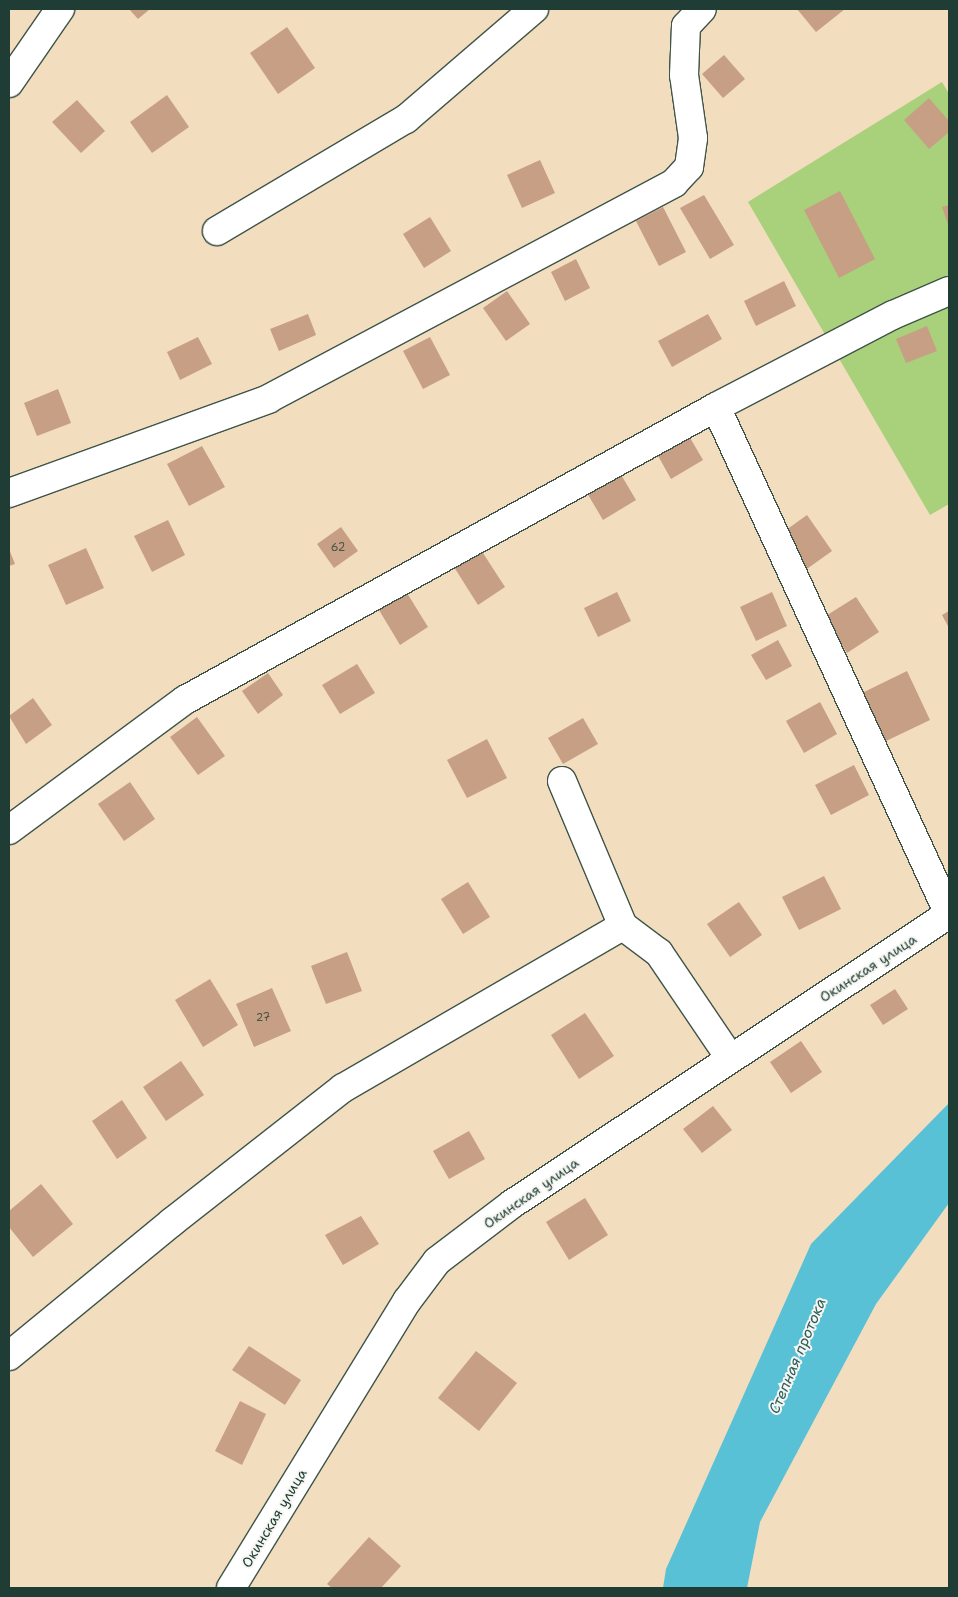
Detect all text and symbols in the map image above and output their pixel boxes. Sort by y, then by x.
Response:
house number: 62 [331,541,345,555]
street label: Окинская улица [816,930,920,1006]
house number: 27 [256,1011,270,1025]
street label: Окинская улица [480,1154,582,1232]
water label: Степная протока [765,1295,831,1417]
street label: Окинская улица [238,1466,310,1570]

